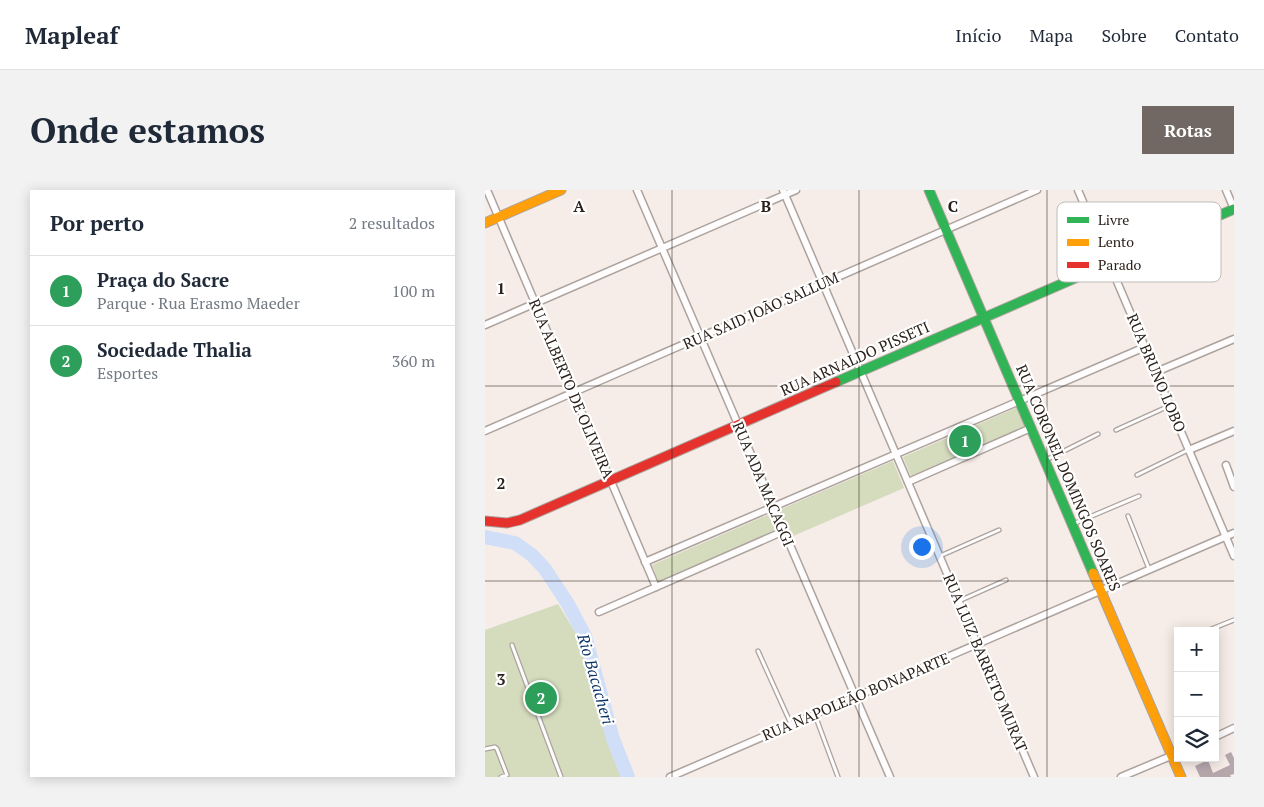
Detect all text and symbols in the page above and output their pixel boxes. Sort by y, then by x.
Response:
text: Mapleaf [25,19,118,51]
text: Início [955,23,1001,47]
text: Mapa [1029,23,1073,47]
text: Sobre [1101,23,1147,47]
text: Contato [1175,23,1239,47]
button: Rotas [1142,106,1234,154]
text: Onde estamos [30,107,265,153]
text: A [573,195,585,217]
text: B [761,195,771,217]
text: C [948,195,958,217]
legend [1057,202,1221,282]
text: Por perto [50,209,144,237]
text: Livre [1098,210,1129,229]
text: 2 resultados [349,212,435,234]
text: Lento [1098,232,1134,251]
text: Parado [1098,255,1142,274]
text: Praça do Sacre [97,267,229,292]
street label: RUA SAID JOÃO SALLUM [680,267,842,353]
text: 1 [496,277,506,299]
text: 1 [61,280,71,302]
text: 100 m [392,280,435,302]
text: Parque · Rua Erasmo Maeder [97,292,300,314]
street label: RUA ALBERTO DE OLIVEIRA [525,296,619,482]
street label: RUA BRUNO LOBO [1123,310,1191,435]
street label: RUA ARNALDO PISSETI [777,316,932,400]
text: Sociedade Thalia [97,337,252,362]
text: 2 [61,350,71,372]
text: 360 m [392,350,435,372]
street label: RUA CORONEL DOMINGOS SOARES [1012,361,1126,594]
text: Esportes [97,362,158,384]
street label: RUA ADA MACAGGI [729,418,799,549]
pin: 1 [949,422,981,460]
text: 2 [496,472,506,494]
your location [909,534,935,560]
street label: RUA LUIZ BARRETO MURAT [939,571,1033,755]
map controls [1174,627,1219,762]
button: + [1174,627,1219,672]
water label: Rio Bacacheri [572,630,620,728]
street label: RUA NAPOLEÃO BONAPARTE [759,647,952,745]
text: 3 [496,668,506,690]
button: − [1174,672,1219,717]
pin: 2 [525,679,557,717]
button: layers [1174,717,1219,762]

